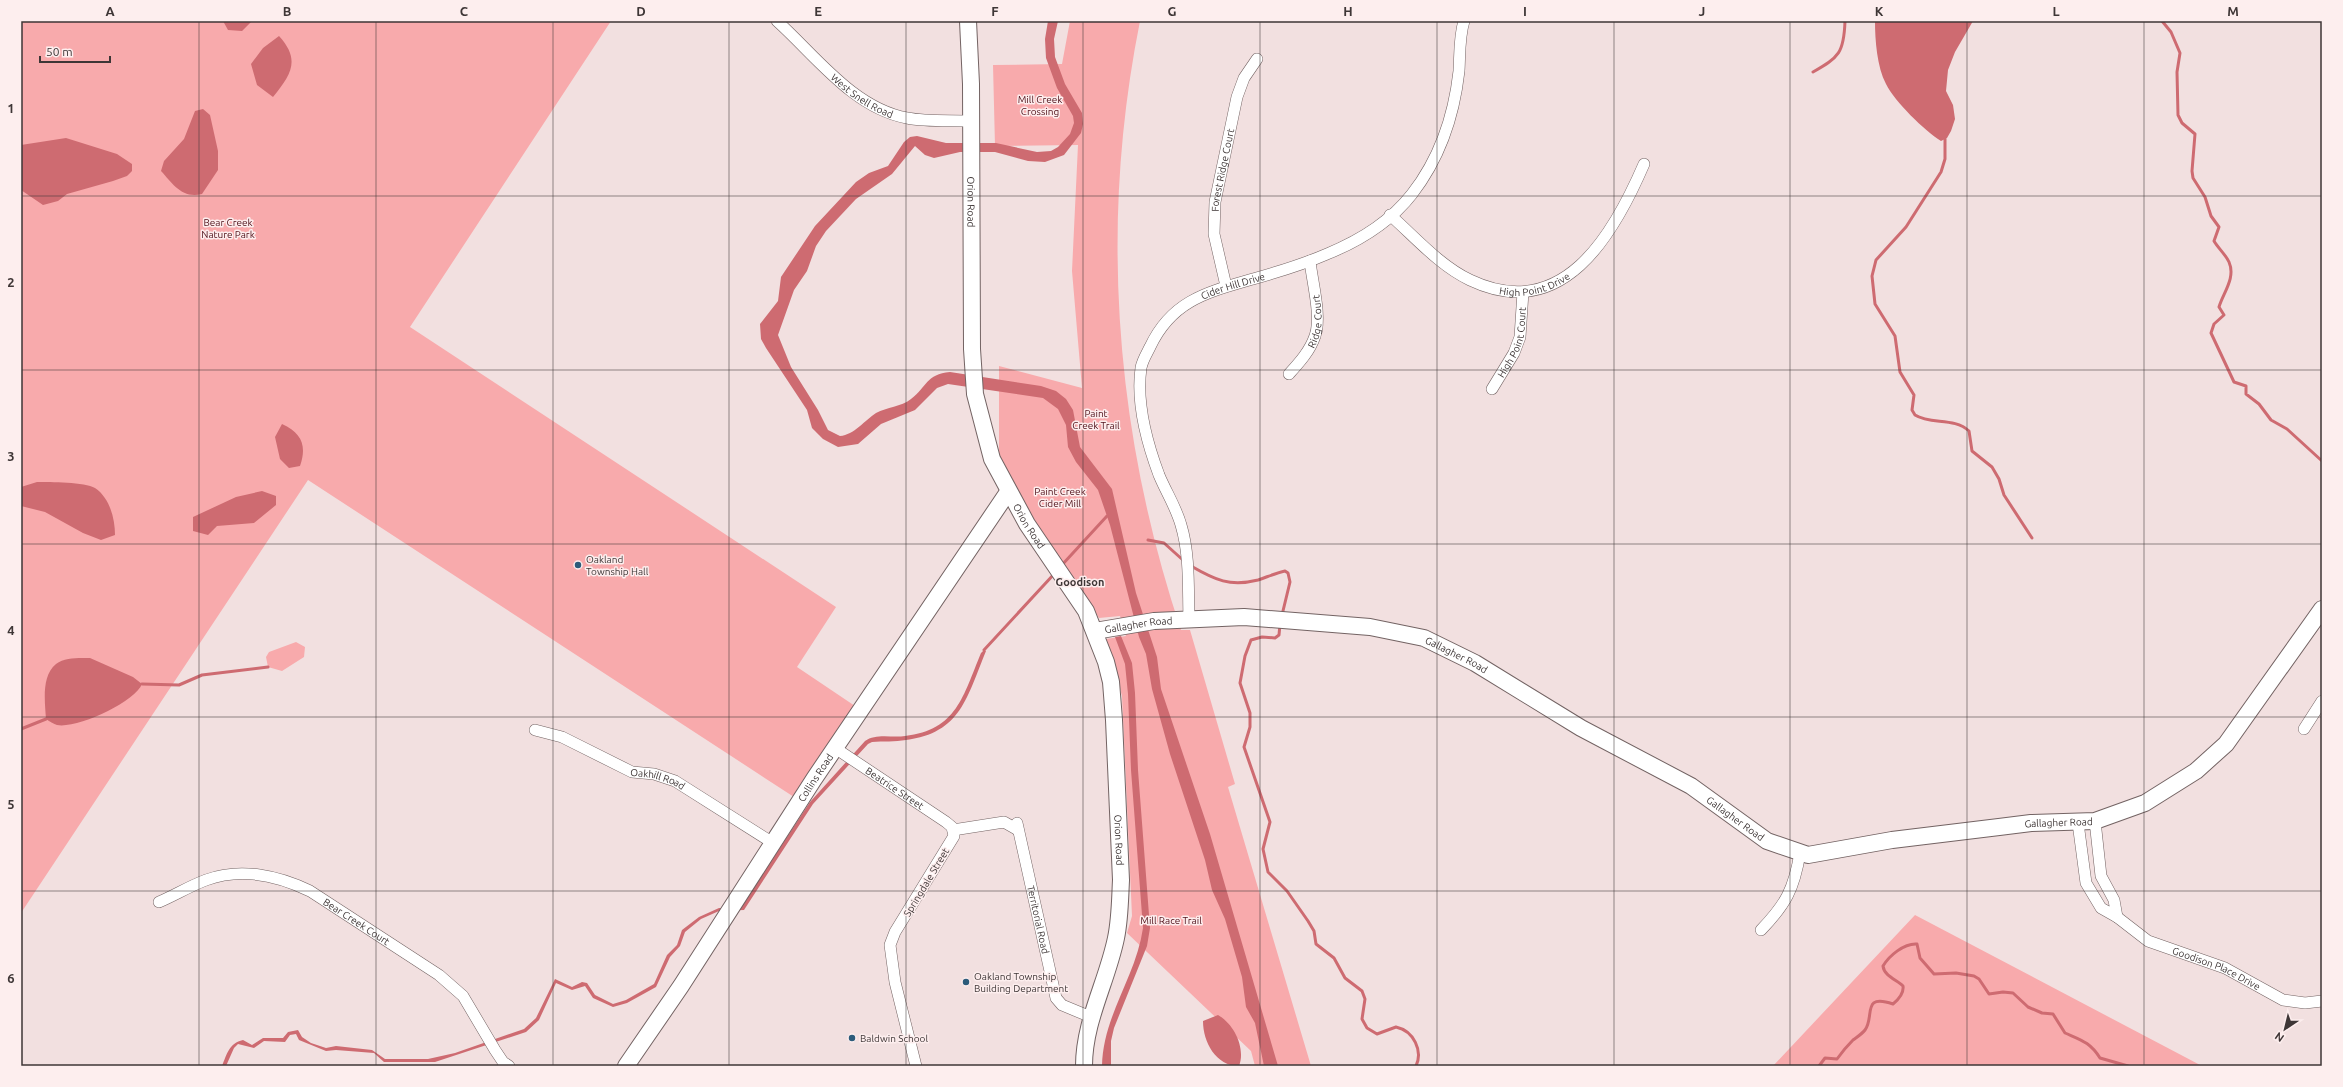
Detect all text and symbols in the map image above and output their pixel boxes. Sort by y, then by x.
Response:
text: A [105,4,115,18]
text: B [283,4,292,18]
text: C [460,4,469,18]
text: D [636,4,646,18]
text: E [814,4,822,18]
text: F [991,4,999,18]
text: G [1168,4,1177,18]
text: H [1343,4,1353,18]
text: I [1523,4,1527,18]
text: J [1699,4,1705,18]
text: K [1875,4,1884,18]
text: L [2052,4,2060,18]
text: M [2227,4,2239,18]
scale bar [40,38,110,64]
text: 50 m [46,45,73,58]
street label: West Snell Road [829,72,895,120]
park label: Mill Creek Crossing [1018,94,1062,117]
text: 1 [7,101,15,115]
street label: Forest Ridge Court [1210,128,1236,212]
street label: Orion Road [965,176,977,228]
park label: Bear Creek Nature Park [201,217,255,240]
street label: Cider Hill Drive [1199,271,1266,302]
street label: High Point Drive [1498,271,1572,298]
text: 2 [7,275,15,289]
street label: Ridge Court [1306,294,1323,350]
street label: High Point Court [1495,307,1528,380]
park label: Paint Creek Trail [1072,408,1120,431]
text: 3 [7,449,15,463]
park label: Paint Creek Cider Mill [1034,486,1086,509]
street label: Orion Road [1011,502,1047,551]
place label: Oakland Township Hall [586,554,649,577]
marker: Oakland Township Hall [573,560,583,570]
district label: Goodison [1056,576,1104,588]
street label: Gallagher Road [1104,615,1173,635]
text: 4 [7,623,15,637]
street label: Gallagher Road [1424,635,1490,675]
street label: Collins Road [796,752,836,804]
street label: Beatrice Street [863,765,926,812]
street label: Oakhill Road [630,767,687,792]
street label: Gallagher Road [1704,794,1766,843]
text: 5 [7,797,15,811]
street label: Orion Road [1112,814,1125,866]
street label: Gallagher Road [2024,816,2093,830]
street label: Springdale Street [902,846,951,919]
street label: Territorial Road [1025,884,1051,955]
street label: Bear Creek Court [321,896,392,947]
park label: Mill Race Trail [1140,915,1202,926]
street label: Goodison Place Drive [2171,945,2262,992]
text: 6 [7,971,15,985]
place label: Oakland Township Building Department [974,971,1068,994]
marker: Oakland Township Building Department [961,977,971,987]
north arrow [2265,1009,2305,1049]
text: N [2272,1030,2286,1044]
marker: Baldwin School [847,1033,857,1043]
place label: Baldwin School [860,1033,928,1044]

